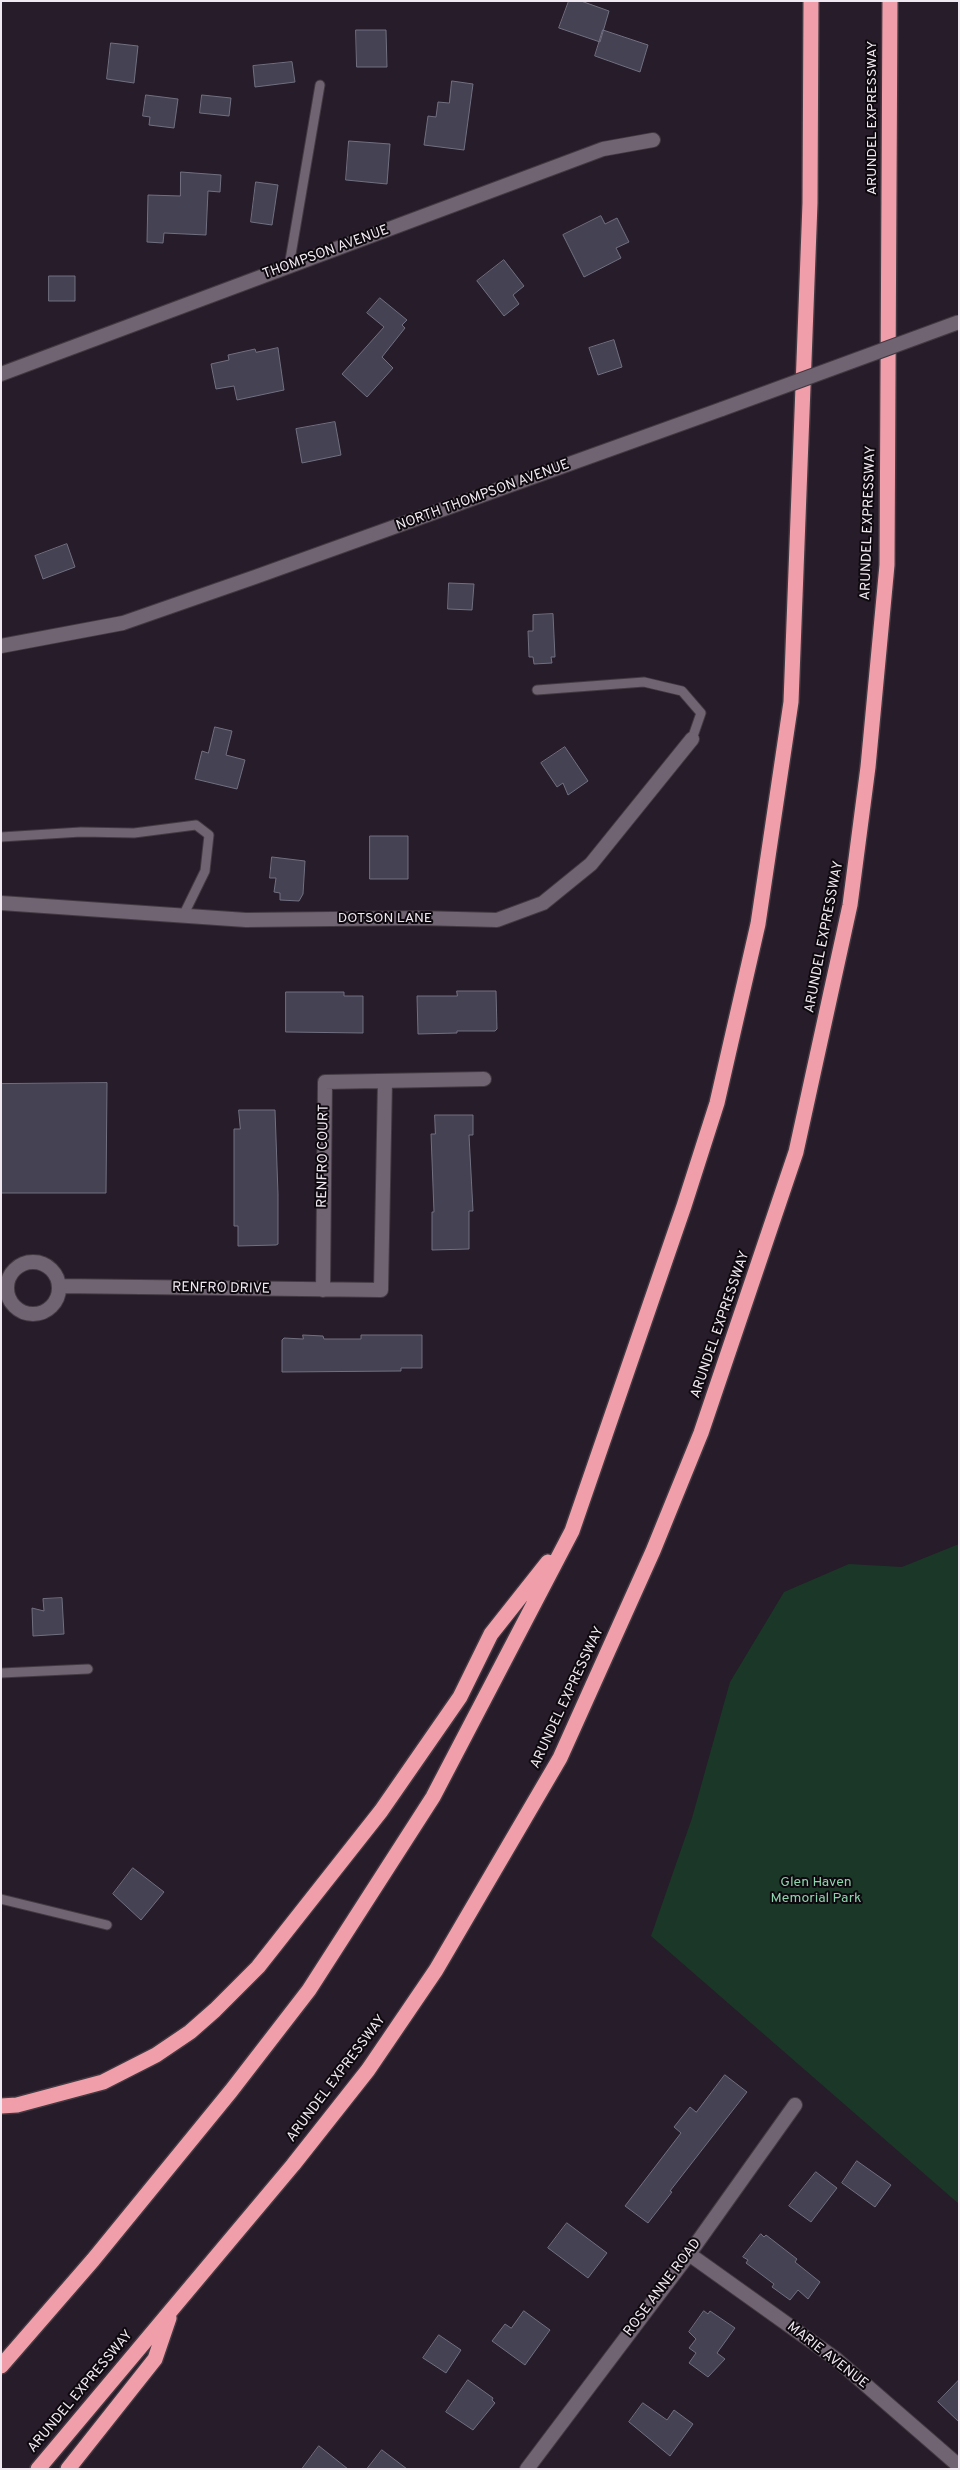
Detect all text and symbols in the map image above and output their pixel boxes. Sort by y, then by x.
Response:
street label: ARUNDEL EXPRESSWAY [865,41,881,195]
street label: THOMPSON AVENUE [261,222,391,284]
street label: ARUNDEL EXPRESSWAY [858,445,880,601]
street label: NORTH THOMPSON AVENUE [394,457,572,535]
street label: ARUNDEL EXPRESSWAY [802,859,848,1015]
street label: DOTSON LANE [338,911,432,927]
street label: RENFRO COURT [315,1104,333,1208]
street label: ARUNDEL EXPRESSWAY [688,1249,754,1401]
street label: RENFRO DRIVE [172,1280,270,1298]
street label: ARUNDEL EXPRESSWAY [528,1624,608,1772]
park label: Glen Haven Memorial Park [771,1875,861,1908]
street label: ARUNDEL EXPRESSWAY [284,2012,390,2146]
street label: ROSE ANNE ROAD [621,2236,705,2340]
street label: MARIE AVENUE [783,2319,871,2393]
street label: ARUNDEL EXPRESSWAY [25,2327,137,2457]

